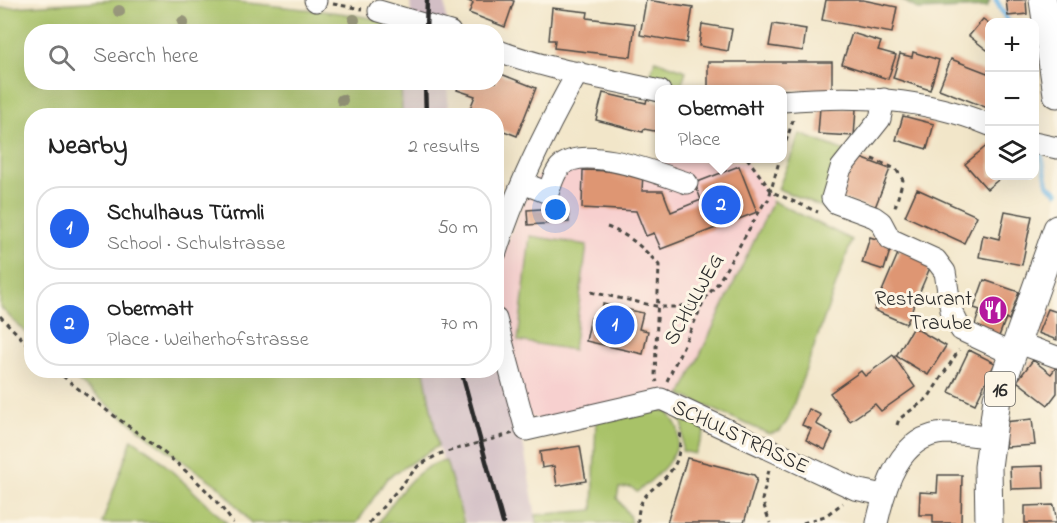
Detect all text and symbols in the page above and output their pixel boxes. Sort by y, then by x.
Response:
map controls [985,18,1039,180]
button: + [985,18,1039,72]
search box [24,24,504,90]
icon: search [45,41,78,74]
text: Search here [93,41,198,73]
button: − [985,72,1039,126]
popup [655,85,787,163]
text: Obermatt [678,94,764,126]
text: Place [678,126,720,155]
button: layers [985,126,1039,180]
text: Nearby [48,128,127,166]
text: 2 results [408,133,480,162]
pin: 2 [702,182,740,228]
your location [541,195,570,224]
text: Schulhaus Türmli [107,198,264,230]
text: 1 [66,214,73,243]
text: 50 m [437,214,478,243]
text: School · Schulstrasse [107,230,285,259]
street label: SCHULWEG [657,249,732,351]
place label: Restaurant Traube [875,285,973,339]
text: Obermatt [107,294,193,326]
restaurant icon: Restaurant Traube [977,294,1009,326]
pin: 1 [596,302,634,348]
text: 2 [65,310,74,339]
text: 70 m [441,310,478,339]
text: Place · Weiherhofstrasse [107,326,309,355]
road number: 16 [985,372,1015,406]
street label: SCHULSTRASSE [667,393,814,483]

